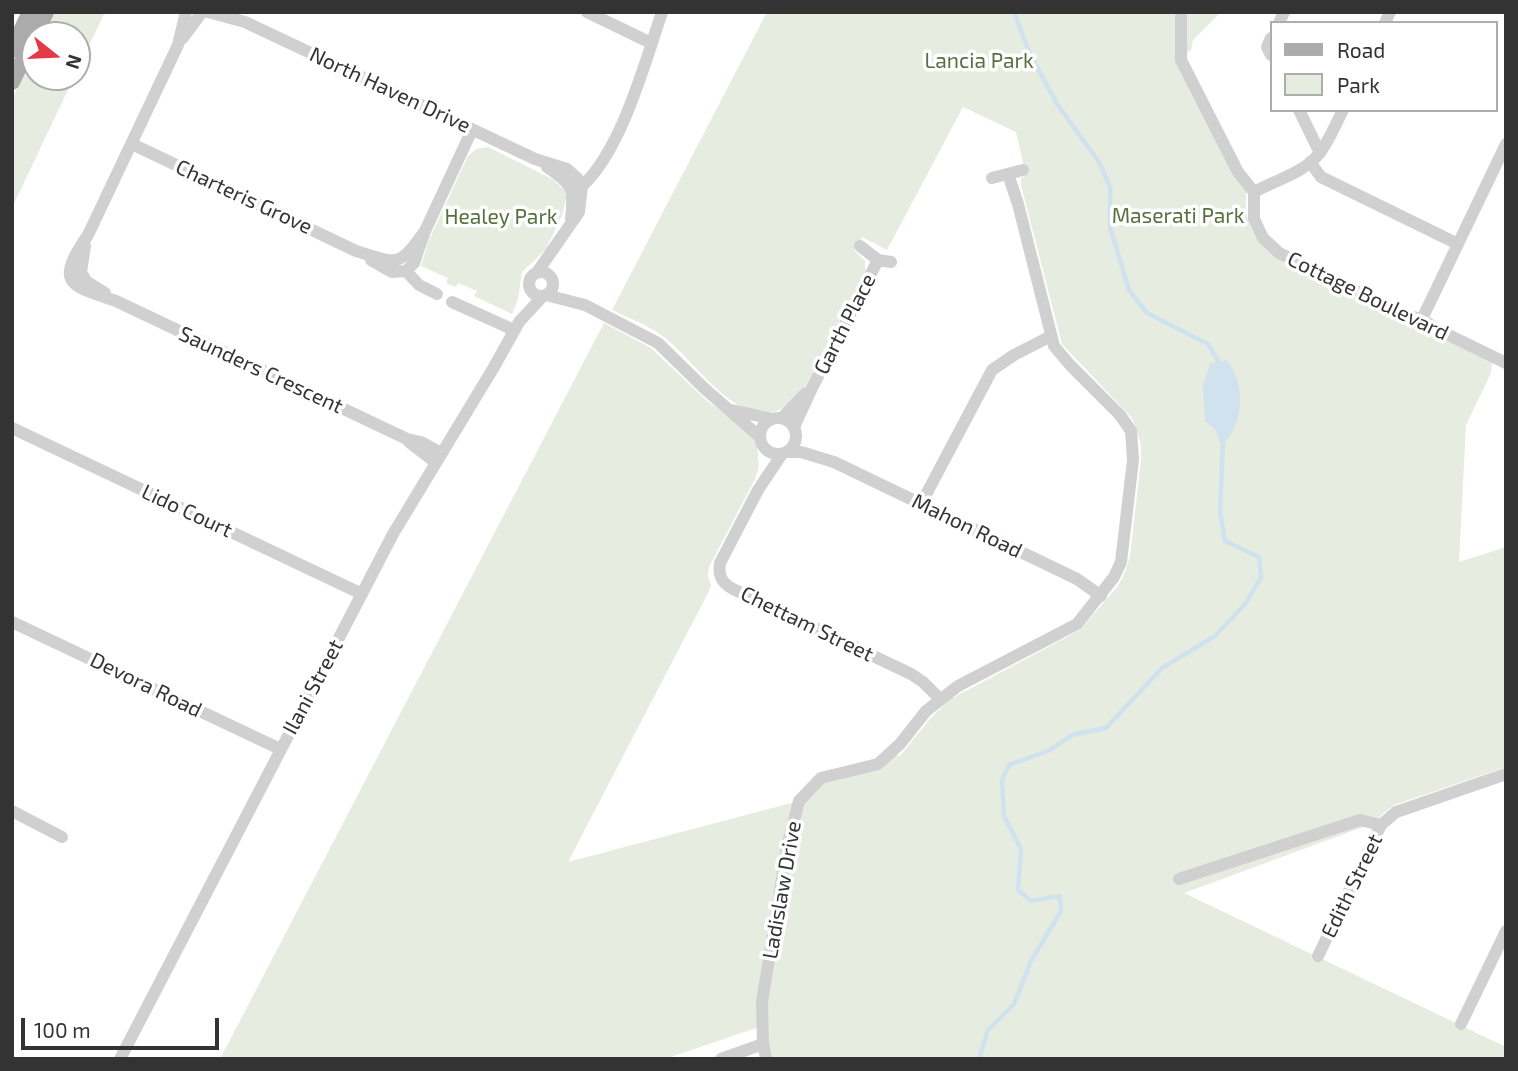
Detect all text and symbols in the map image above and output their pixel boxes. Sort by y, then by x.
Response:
north arrow [21,21,91,91]
legend [1270,21,1497,112]
text: Road [1337,37,1385,62]
street label: North Haven Drive [306,42,474,138]
park label: Lancia Park [924,48,1034,74]
text: N [61,52,88,72]
text: Park [1337,72,1380,97]
street label: Charteris Grove [172,154,316,240]
park label: Maserati Park [1112,203,1244,229]
park label: Healey Park [444,204,558,230]
street label: Cottage Boulevard [1283,246,1453,346]
street label: Garth Place [809,269,881,379]
street label: Saunders Crescent [175,321,347,419]
street label: Lido Court [138,479,236,543]
street label: Mahon Road [908,489,1026,563]
street label: Chettam Street [737,581,877,667]
street label: Ilani Street [278,635,348,739]
street label: Devora Road [86,647,206,723]
street label: Ladislaw Drive [757,819,807,961]
street label: Edith Street [1316,830,1388,942]
scale bar [24,1004,222,1048]
text: 100 m [34,1017,91,1042]

